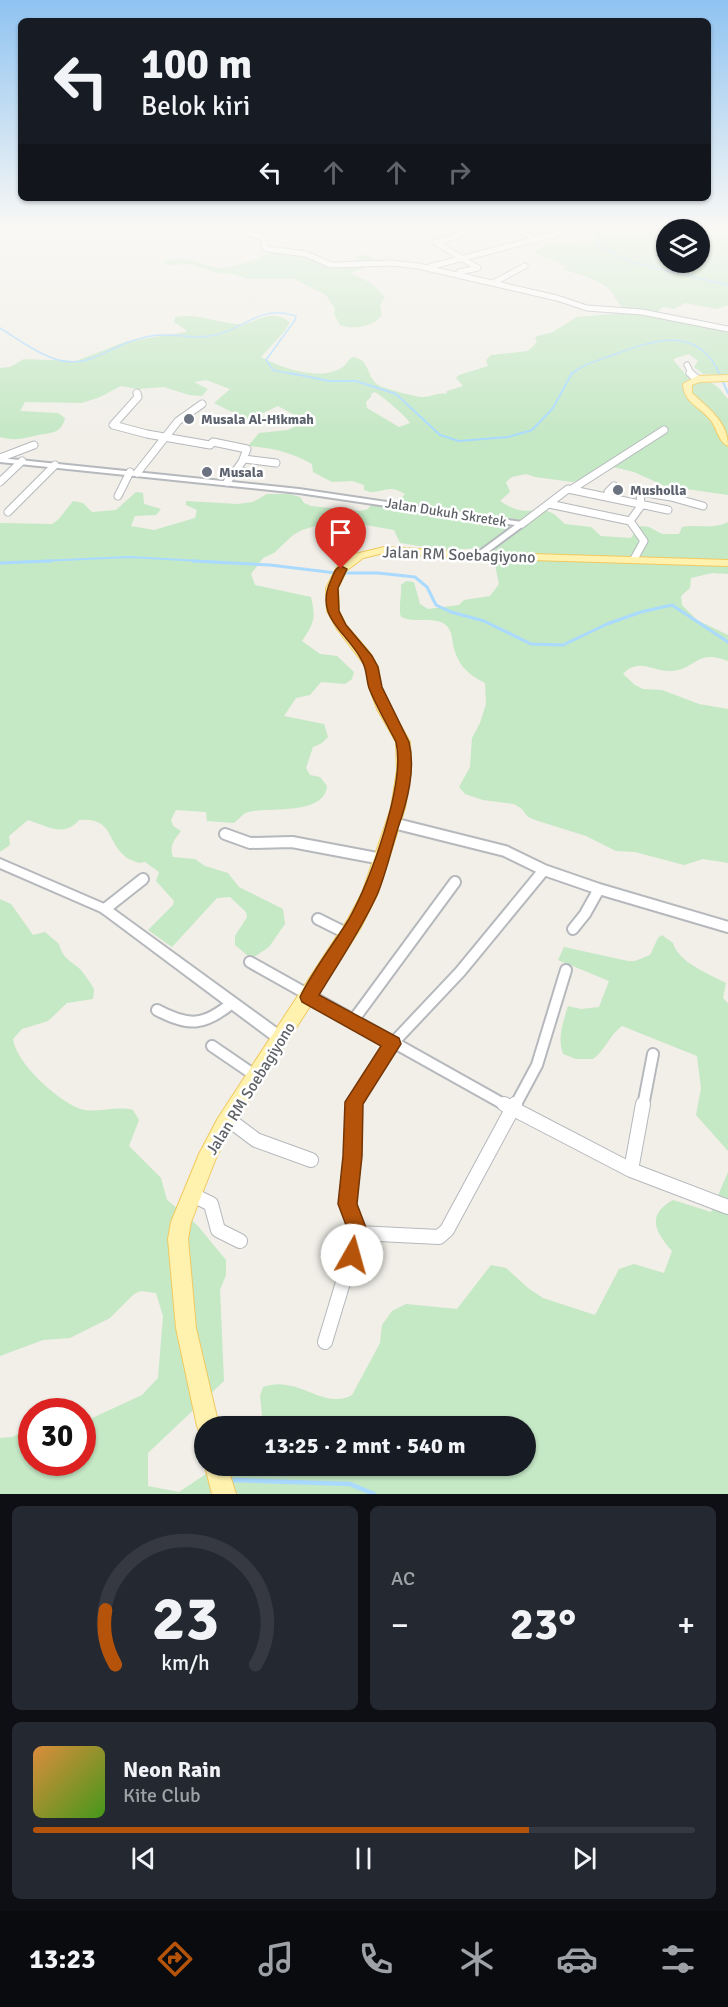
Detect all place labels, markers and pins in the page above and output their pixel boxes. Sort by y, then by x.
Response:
place label: Musala Al-Hikmah [201,411,314,428]
marker: Musala Al-Hikmah [182,412,196,426]
place label: Musala [219,464,263,481]
marker: Musala [200,465,214,479]
place label: Musholla [630,482,686,499]
marker: Musholla [611,483,625,497]
pin [315,507,366,569]

